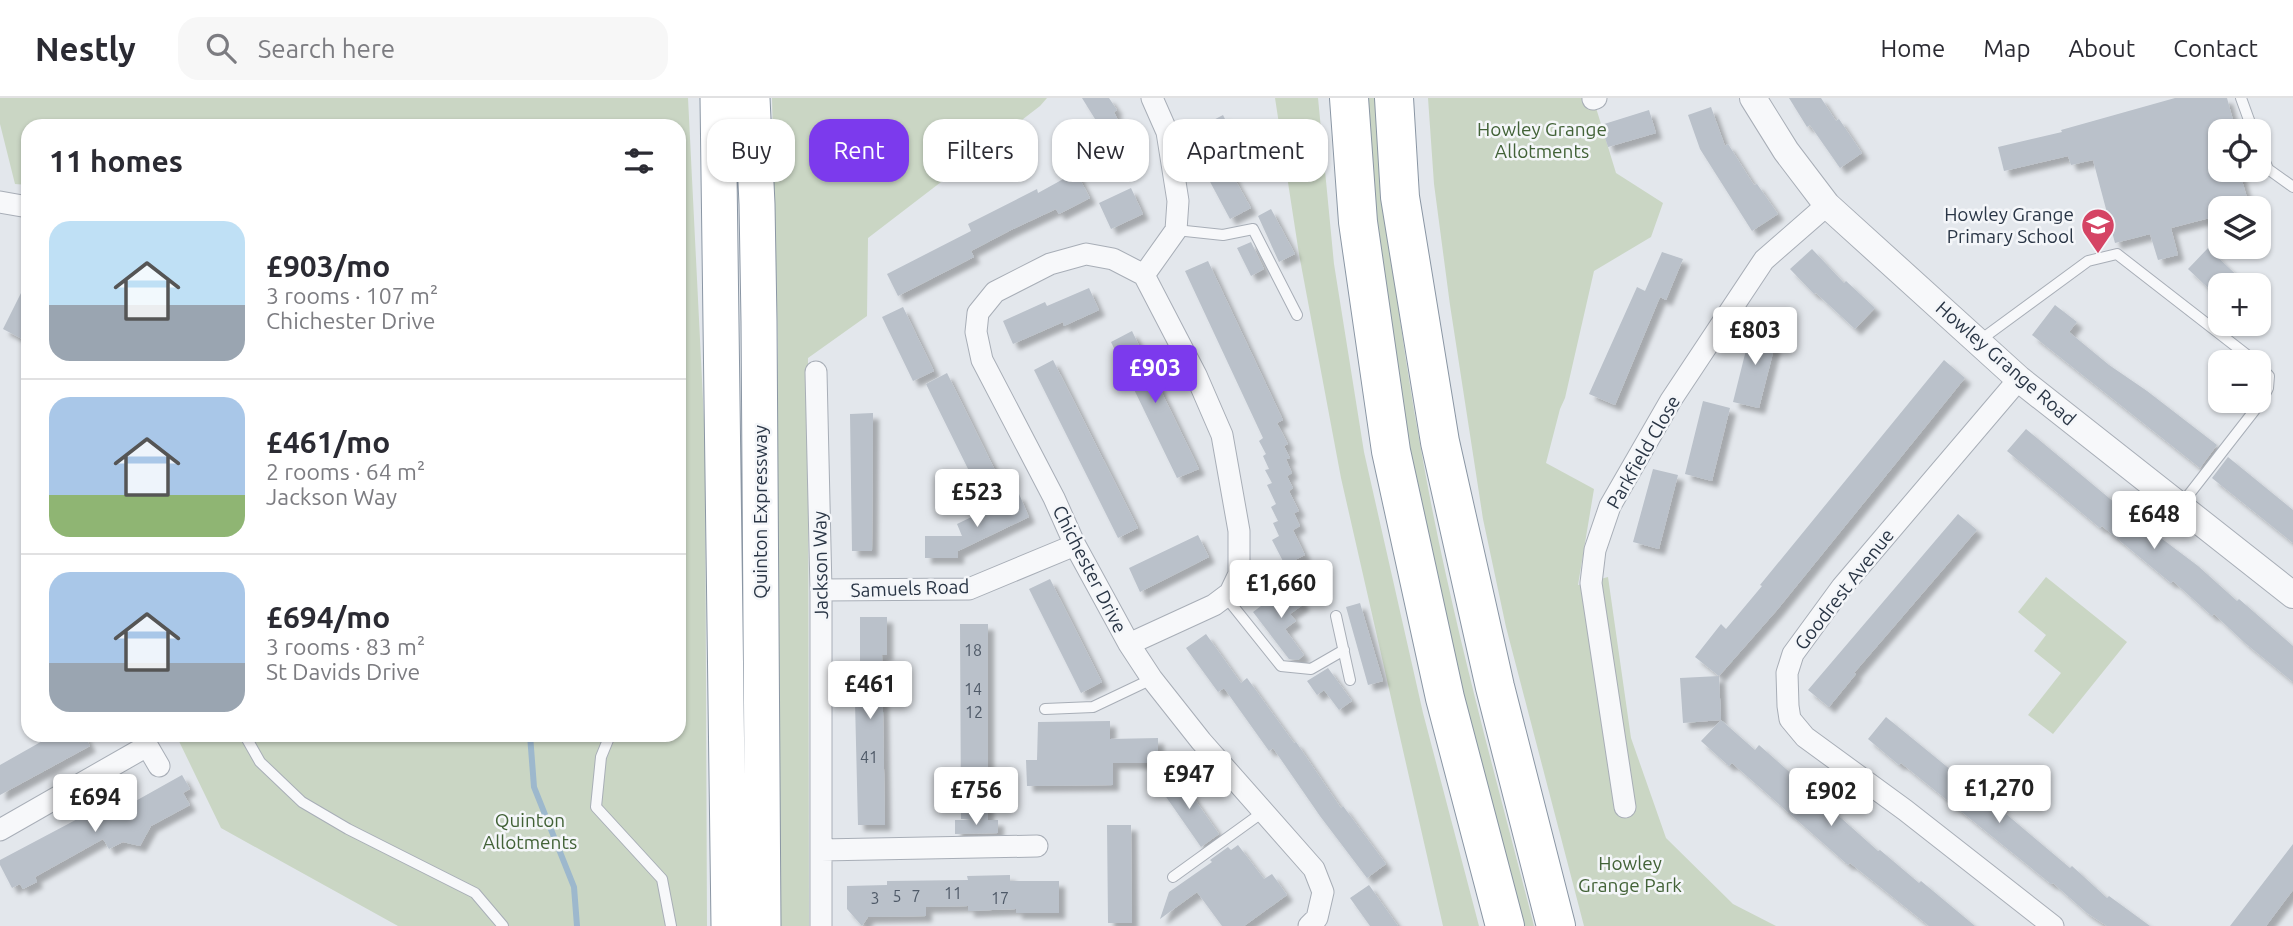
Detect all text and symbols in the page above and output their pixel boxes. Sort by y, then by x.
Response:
search box [178,17,668,80]
icon: search [202,29,240,67]
text: Nestly [35,30,136,67]
text: Search here [258,34,395,63]
text: Home [1880,35,1945,62]
text: Map [1983,35,2030,62]
text: About [2068,35,2135,62]
text: Contact [2173,35,2258,62]
park label: Howley Grange Allotments [1477,118,1607,162]
chip: Buy [707,119,795,182]
chip: Rent [809,119,909,182]
chip: Filters [923,119,1038,182]
chip: New [1052,119,1149,182]
chip: Apartment [1163,119,1328,182]
map controls [2208,119,2271,413]
button: locate [2208,119,2271,182]
icon: filters [620,142,658,180]
text: 11 homes [49,144,183,178]
button: layers [2208,196,2271,259]
place label: Howley Grange Primary School [1944,203,2074,247]
school or university icon: Howley Grange Primary School [2079,206,2117,255]
icon: home [105,249,189,333]
text: £903/mo [266,249,390,283]
button: + [2208,273,2271,336]
text: 3 rooms · 107 m² [266,283,438,308]
street label: Howley Grange Road [1932,296,2080,430]
text: Chichester Drive [266,308,435,333]
pin: £803 [1714,308,1796,367]
text: £803 [1729,317,1781,342]
pin: £903 [1114,345,1196,405]
button: − [2208,350,2271,413]
text: £903 [1129,355,1181,380]
street label: Parkfield Close [1602,392,1684,512]
icon: home [105,425,189,509]
text: £461/mo [266,425,390,459]
street label: Quinton Expressway [749,425,771,599]
text: 2 rooms · 64 m² [266,459,425,484]
pin: £523 [936,470,1018,529]
text: £523 [951,479,1003,504]
text: Jackson Way [266,484,397,509]
pin: £648 [2113,491,2195,551]
text: £648 [2128,501,2180,526]
street label: Chichester Drive [1048,502,1132,636]
street label: Jackson Way [808,511,832,619]
street label: Goodrest Avenue [1790,524,1898,654]
pin: £1,660 [1224,560,1338,620]
text: £1,660 [1246,570,1316,595]
street label: Samuels Road [850,575,970,601]
icon: home [105,600,189,684]
text: £694/mo [266,600,390,634]
text: 3 rooms · 83 m² [266,634,425,659]
house number: 18 [964,641,982,659]
text: St Davids Drive [266,659,420,684]
pin: £461 [829,662,911,721]
text: £461 [844,671,896,696]
house number: 14 [964,680,982,698]
house number: 12 [965,703,983,721]
house number: 41 [860,748,878,766]
pin: £947 [1148,752,1230,811]
text: £947 [1163,761,1215,786]
pin: £1,270 [1942,766,2056,825]
pin: £756 [935,768,1017,827]
pin: £902 [1790,768,1872,828]
pin: £694 [54,774,136,834]
text: £1,270 [1964,775,2034,800]
text: £756 [950,777,1002,802]
text: £902 [1805,778,1857,803]
text: £694 [69,784,121,809]
park label: Quinton Allotments [483,809,577,853]
park label: Howley Grange Park [1578,852,1682,896]
house number: 11 [944,884,962,902]
house number: 5 [892,887,902,905]
house number: 7 [911,887,921,905]
house number: 3 [870,889,880,907]
house number: 17 [991,889,1009,907]

